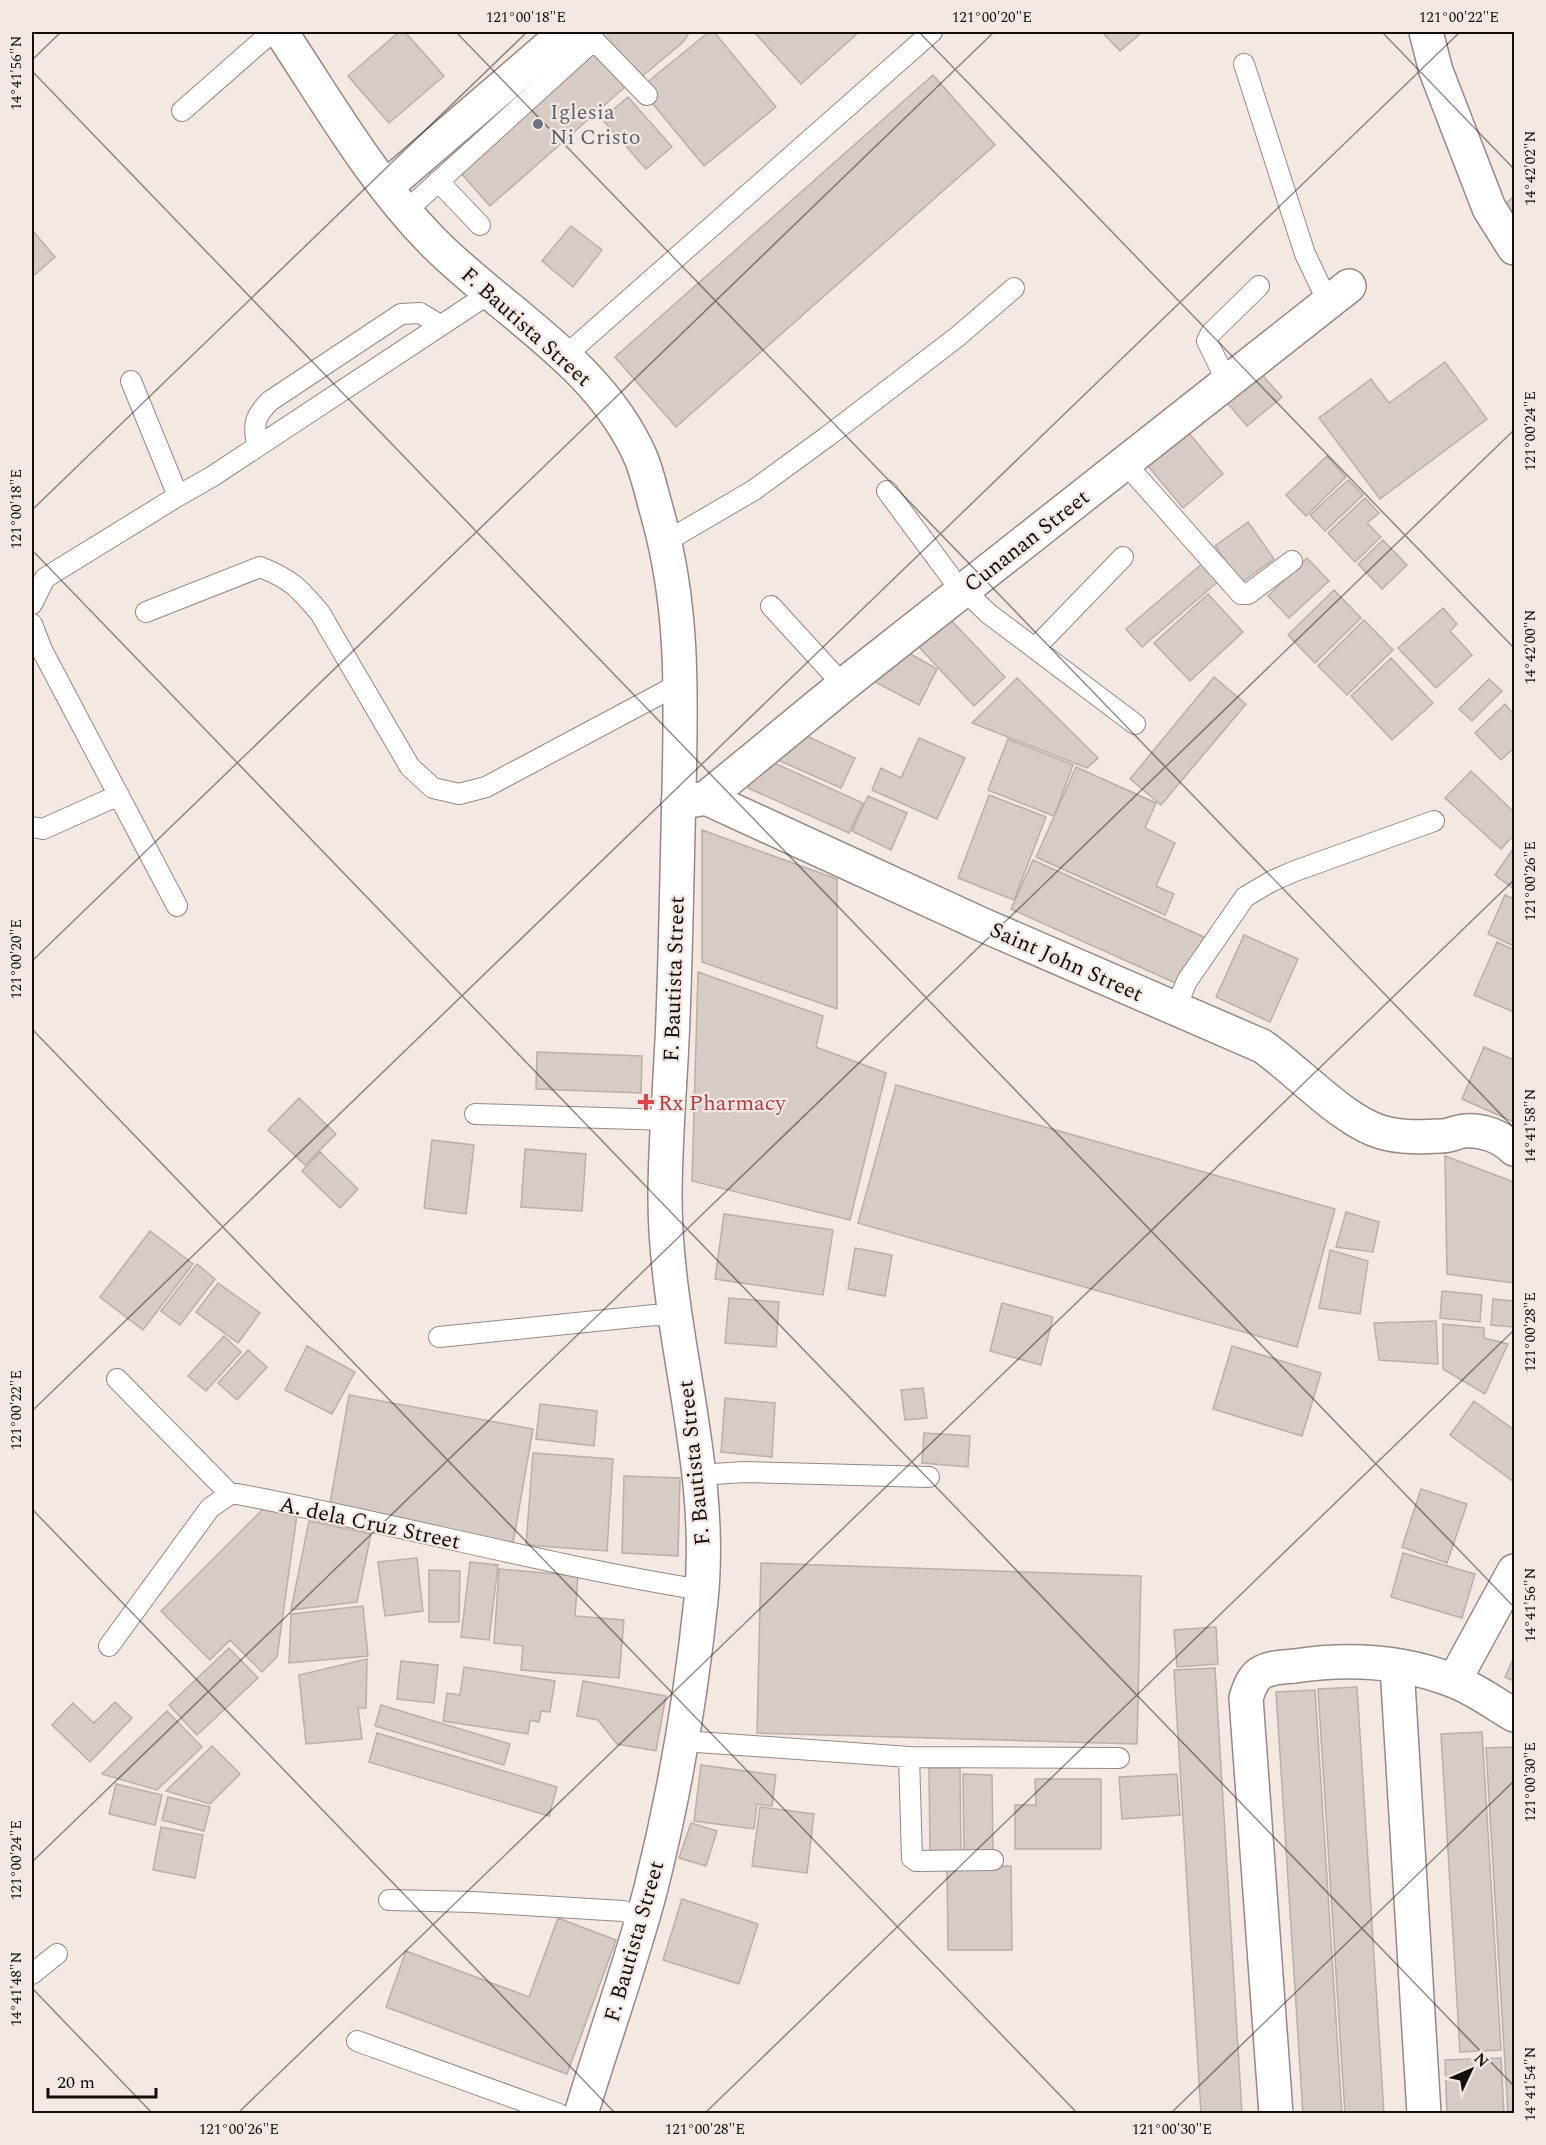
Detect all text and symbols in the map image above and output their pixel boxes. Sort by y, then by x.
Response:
text: 121°00'18"E [486,6,566,29]
text: 121°00'20"E [952,6,1032,29]
text: 121°00'22"E [1419,6,1499,29]
text: 14°41'56"N [5,35,28,111]
place label: Iglesia Ni Cristo [550,96,641,154]
marker: Iglesia Ni Cristo [531,117,545,131]
text: 14°42'02"N [1519,130,1542,206]
street label: F. Bautista Street [453,259,599,395]
text: 121°00'24"E [1519,391,1542,471]
text: 121°00'18"E [5,469,28,549]
street label: Cunanan Street [957,481,1097,601]
text: 14°42'00"N [1519,609,1542,685]
text: 121°00'26"E [1519,841,1542,921]
street label: F. Bautista Street [655,895,694,1063]
street label: Saint John Street [984,914,1149,1011]
text: 121°00'20"E [5,919,28,999]
place label: Rx Pharmacy [658,1087,787,1120]
text: 14°41'58"N [1519,1088,1542,1164]
marker: Rx Pharmacy [639,1095,653,1109]
text: 121°00'28"E [1519,1292,1542,1372]
text: 121°00'22"E [5,1370,28,1450]
street label: F. Bautista Street [669,1378,720,1547]
street label: A. dela Cruz Street [276,1488,463,1559]
text: 14°41'56"N [1519,1567,1542,1643]
text: 121°00'30"E [1519,1742,1542,1822]
text: 121°00'24"E [5,1820,28,1900]
street label: F. Bautista Street [596,1857,673,2026]
text: 14°41'48"N [5,1951,28,2027]
north arrow [1441,2040,1501,2100]
text: 14°41'54"N [1519,2046,1542,2122]
text: N [1468,2047,1494,2073]
scale bar [48,2061,156,2099]
text: 20 m [57,2069,95,2096]
text: 121°00'26"E [199,2118,279,2141]
text: 121°00'28"E [665,2118,745,2141]
text: 121°00'30"E [1132,2118,1212,2141]

